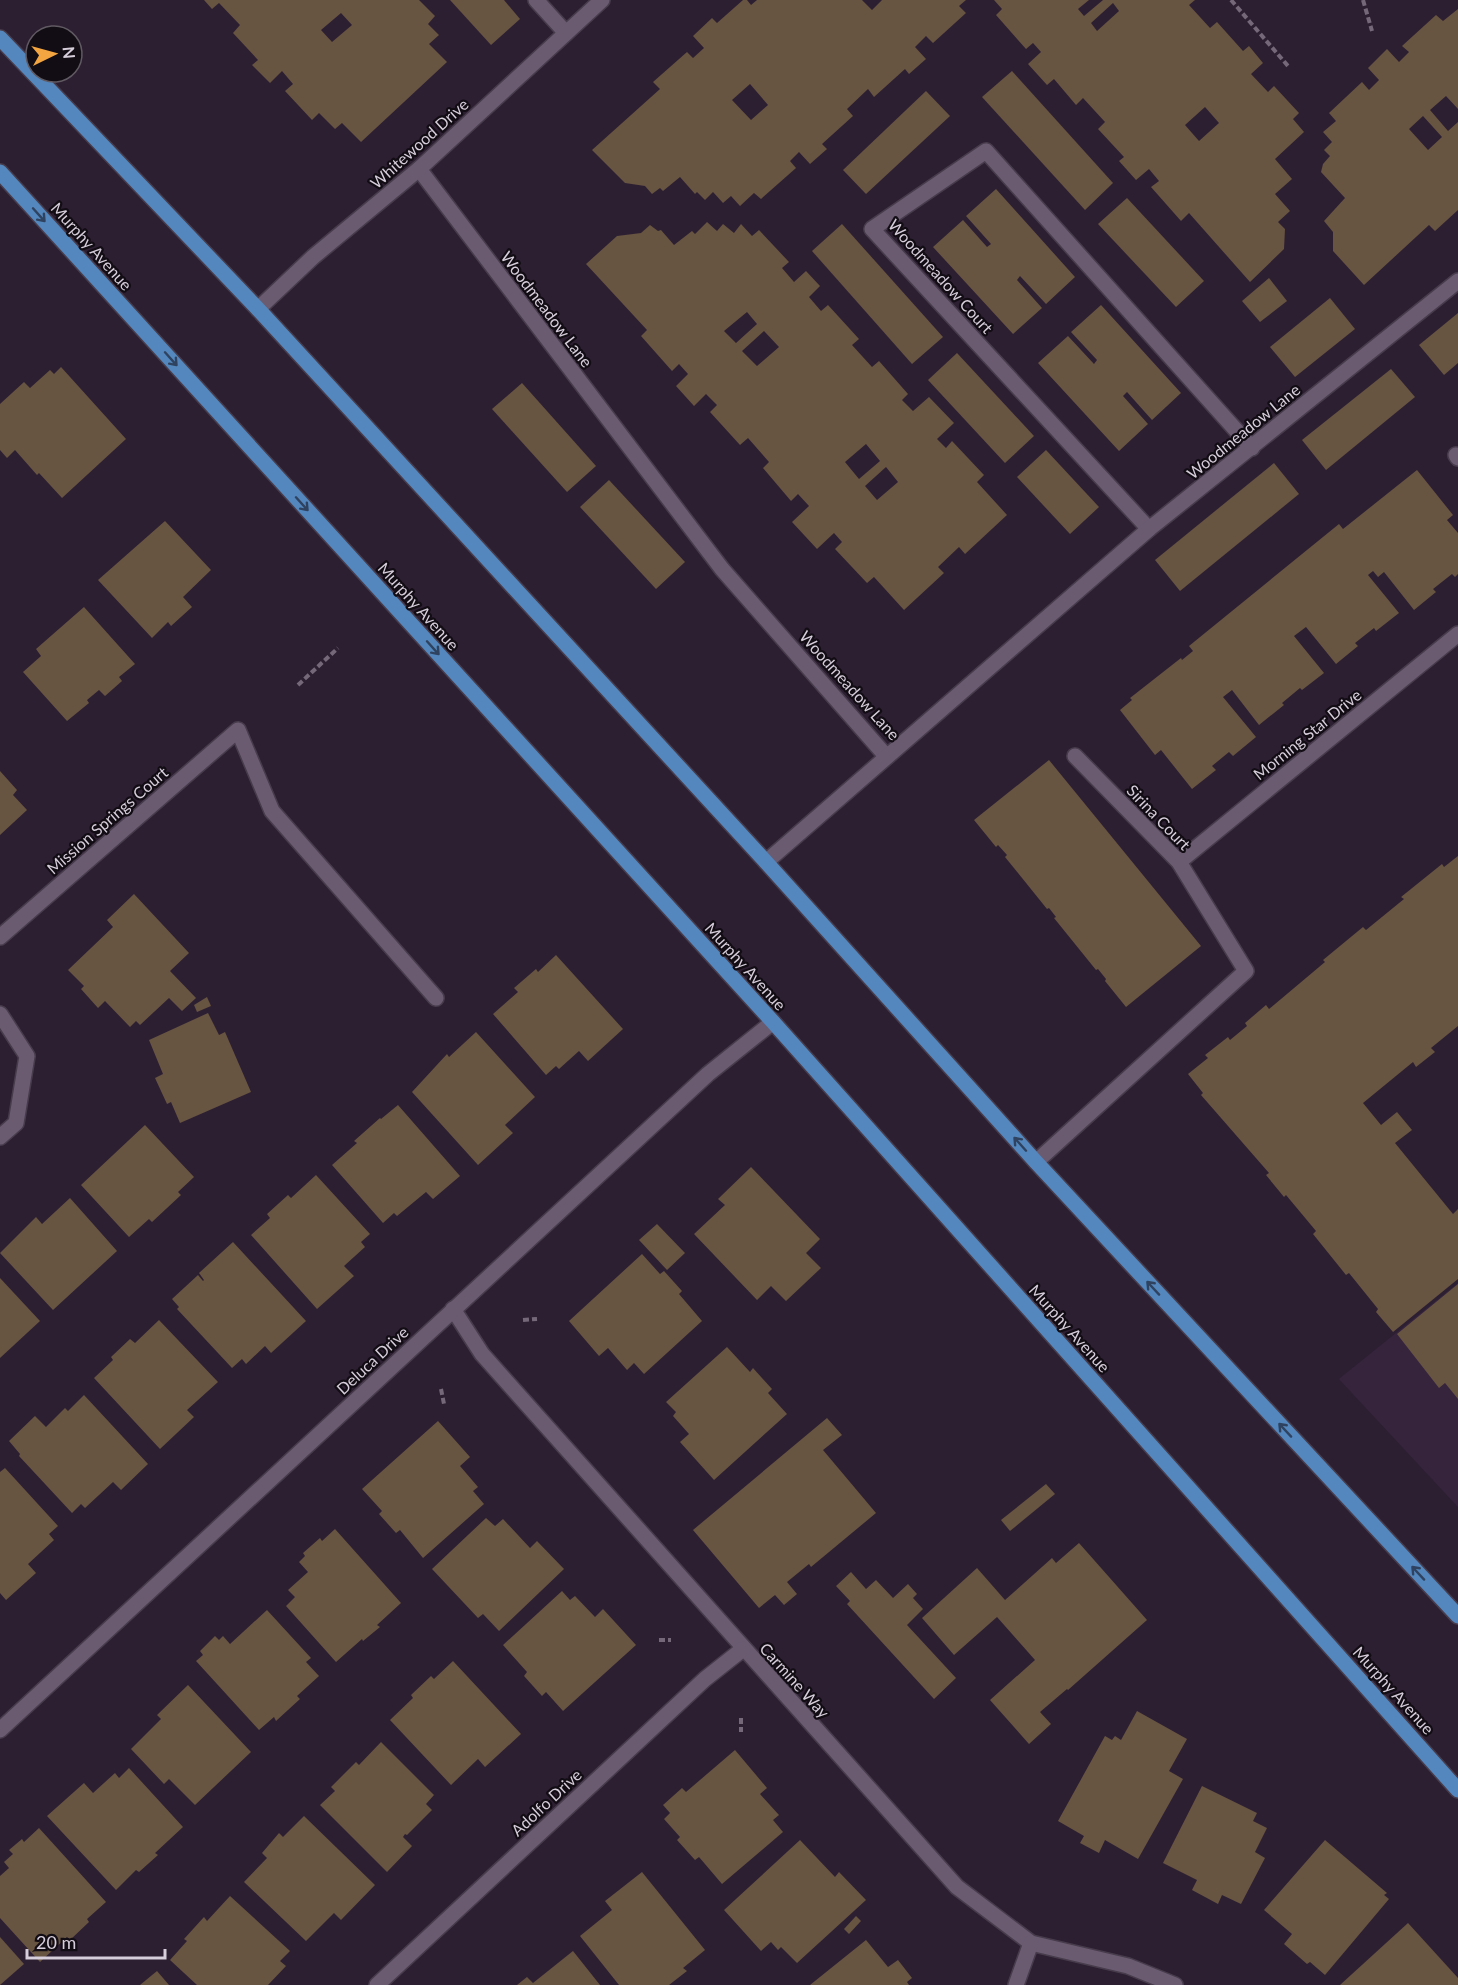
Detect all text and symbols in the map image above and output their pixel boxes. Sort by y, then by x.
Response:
north arrow [24,24,84,84]
text: N [59,46,79,60]
street label: Whitewood Drive [366,94,472,192]
street label: Murphy Avenue [48,198,136,294]
one-way arrow [32,207,46,222]
street label: Woodmeadow Court [885,215,997,337]
street label: Woodmeadow Lane [497,247,597,371]
one-way arrow [163,352,178,367]
street label: Woodmeadow Lane [1183,380,1303,482]
one-way arrow [295,496,309,511]
street label: Murphy Avenue [375,558,463,654]
street label: Woodmeadow Lane [796,627,904,743]
one-way arrow [426,640,440,655]
street label: Morning Star Drive [1249,685,1365,783]
street label: Mission Springs Court [43,762,171,878]
street label: Sirina Court [1123,780,1195,854]
street label: Murphy Avenue [702,918,790,1014]
one-way arrow [1013,1137,1027,1152]
street label: Murphy Avenue [1026,1280,1114,1376]
one-way arrow [1146,1280,1160,1295]
street label: Deluca Drive [332,1322,412,1398]
one-way arrow [1278,1423,1293,1438]
one-way arrow [1411,1566,1425,1581]
street label: Carmine Way [756,1639,834,1722]
street label: Murphy Avenue [1350,1642,1438,1738]
street label: Adolfo Drive [507,1765,585,1839]
scale bar [27,1922,165,1960]
text: 20 m [36,1931,76,1953]

